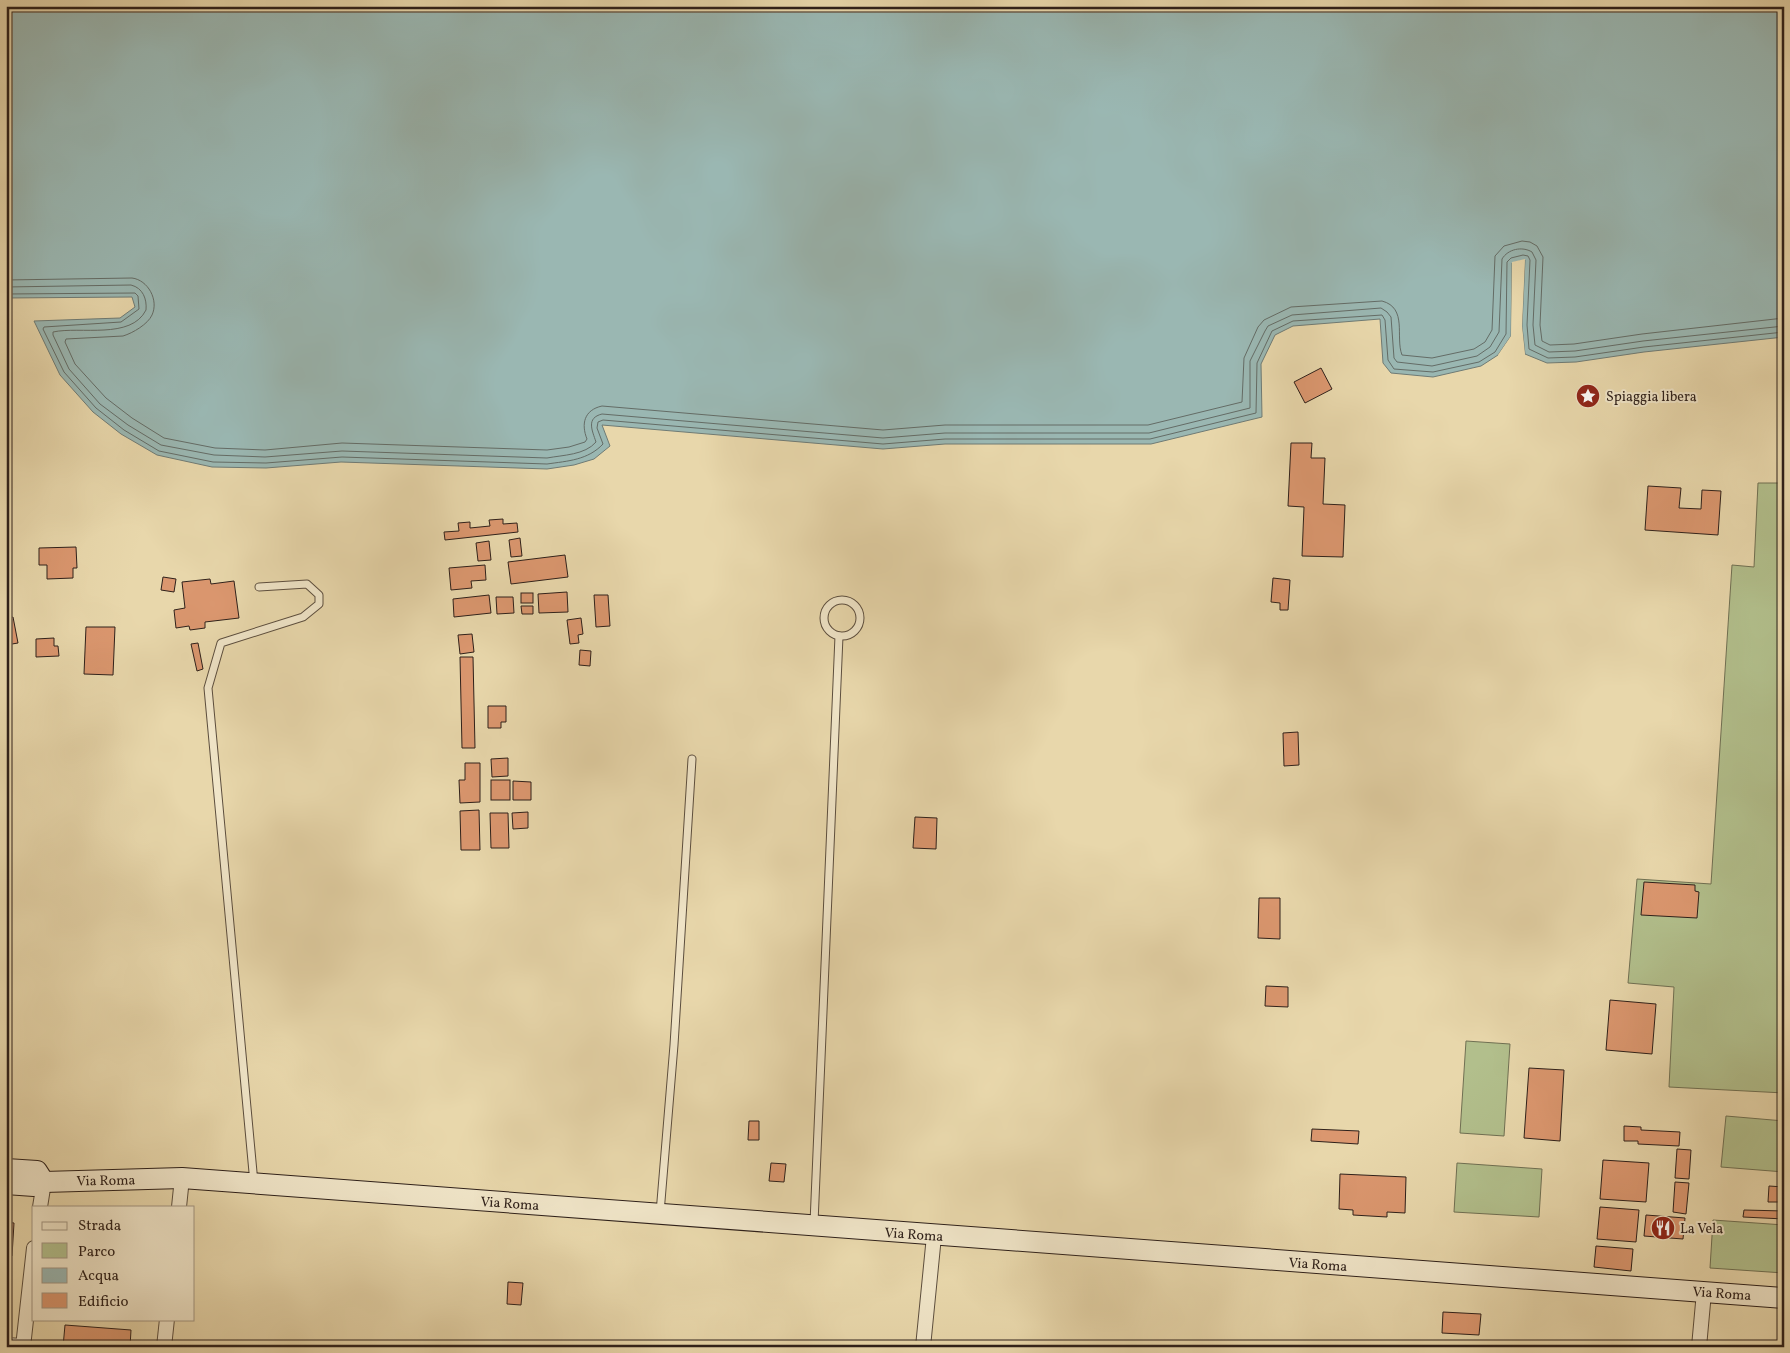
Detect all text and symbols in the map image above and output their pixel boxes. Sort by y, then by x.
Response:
place icon: Spiaggia libera [1575,383,1601,409]
place label: Spiaggia libera [1606,388,1697,407]
street label: Via Roma [76,1171,136,1192]
street label: Via Roma [480,1193,540,1216]
legend [32,1206,195,1320]
restaurant icon: La Vela [1650,1215,1676,1241]
text: Strada [78,1216,121,1237]
place label: La Vela [1680,1220,1723,1239]
street label: Via Roma [884,1224,944,1247]
text: Parco [78,1242,115,1263]
street label: Via Roma [1288,1254,1348,1277]
text: Acqua [78,1266,119,1287]
street label: Via Roma [1692,1283,1752,1306]
text: Edificio [78,1292,129,1313]

